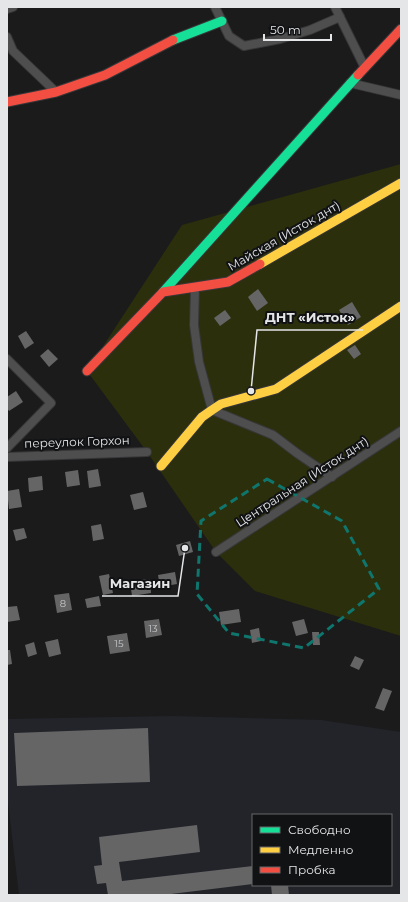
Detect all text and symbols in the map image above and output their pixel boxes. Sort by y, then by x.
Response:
scale bar [264,16,331,42]
text: 50 m [270,22,301,37]
street label: Майская (Исток днт) [225,197,342,274]
callout: ДНТ «Исток» [257,305,363,330]
text: ДНТ «Исток» [265,309,355,325]
street label: переулок Горхон [24,432,130,451]
street label: Центральная (Исток днт) [233,433,371,530]
callout: Магазин [102,571,178,596]
text: Магазин [110,575,170,591]
house number: 8 [60,597,66,610]
house number: 13 [148,622,158,635]
house number: 15 [114,637,124,650]
legend [252,814,392,886]
text: Свободно [288,822,351,837]
text: Медленно [288,842,354,857]
text: Пробка [288,862,336,877]

